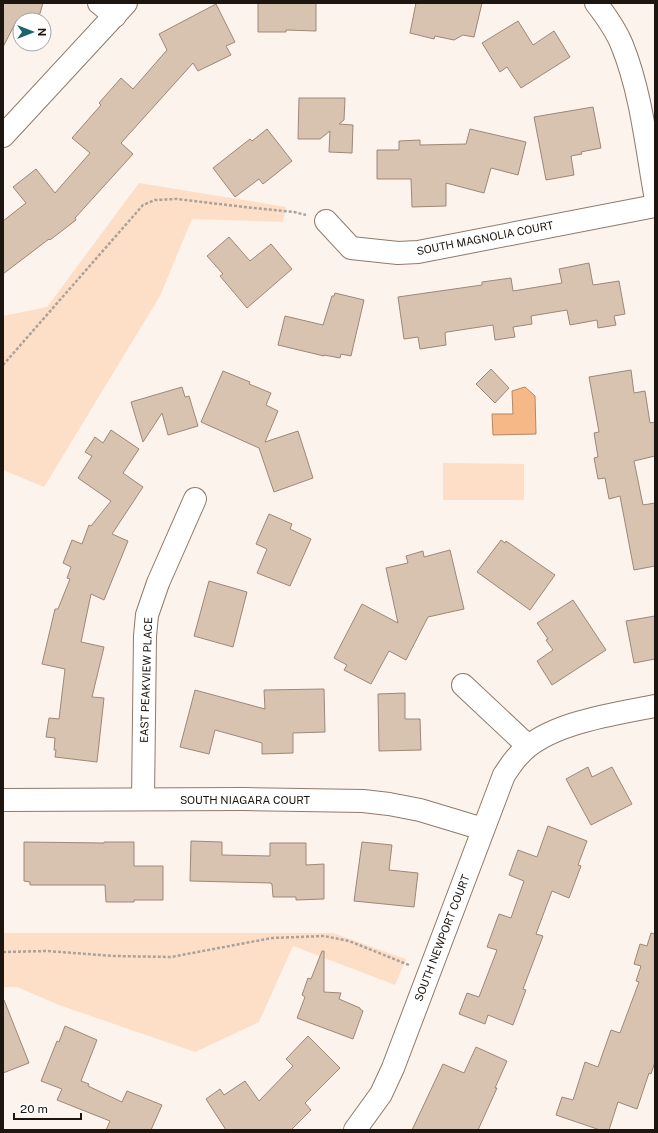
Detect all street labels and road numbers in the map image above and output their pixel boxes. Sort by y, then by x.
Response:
street label: SOUTH MAGNOLIA COURT [416,219,555,257]
street label: EAST PEAKVIEW PLACE [138,617,154,743]
street label: SOUTH NIAGARA COURT [180,794,311,806]
street label: SOUTH NEWPORT COURT [412,872,472,1003]

